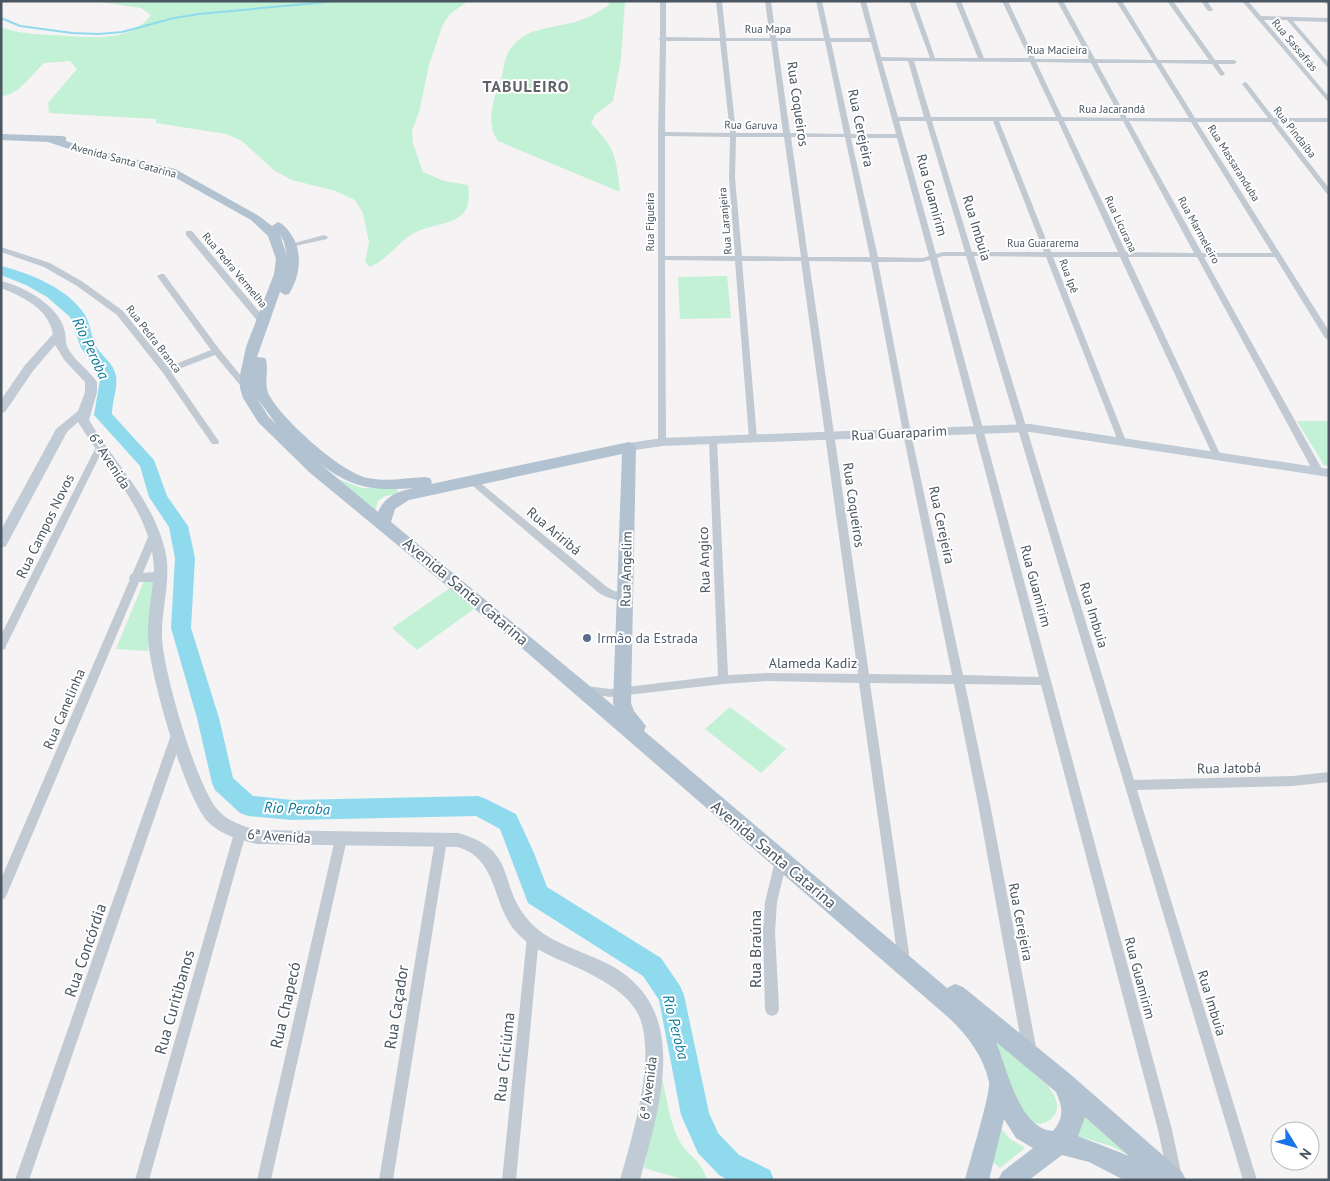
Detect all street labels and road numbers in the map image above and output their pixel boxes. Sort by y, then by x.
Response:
street label: Rua Sassafrás [1269,16,1321,74]
street label: Rua Mapa [745,22,791,36]
street label: Rua Macieira [1027,43,1087,57]
street label: Rua Coqueiros [783,60,813,148]
street label: Rua Cerejeira [844,87,878,169]
street label: Rua Jacarandá [1079,102,1145,116]
street label: Rua Pindaíba [1271,103,1319,161]
street label: Rua Garuva [724,118,778,132]
street label: Rua Massaranduba [1205,122,1263,204]
street label: Avenida Santa Catarina [70,139,178,181]
street label: Rua Guamirim [912,152,952,238]
street label: Rua Laranjeira [715,187,735,255]
street label: Rua Figueira [643,193,657,251]
street label: Rua Imbuia [959,193,996,263]
street label: Rua Licurana [1102,193,1140,255]
street label: Rua Marmeleiro [1175,194,1223,266]
street label: Rua Pedra Vermelha [199,230,271,310]
street label: Rua Guararema [1007,236,1079,250]
street label: Rua Ipê [1056,257,1082,295]
street label: Rua Pedra Branca [123,302,185,376]
street label: Rua Guaraparim [851,422,947,444]
street label: 6ª Avenida [85,429,135,493]
street label: Rua Coqueiros [839,461,869,549]
street label: Rua Campos Novos [12,471,78,581]
street label: Rua Cerejeira [925,484,959,566]
street label: Rua Ariribá [523,503,585,559]
street label: Rua Angico [694,526,714,594]
street label: Rua Angelim [616,531,636,607]
street label: Avenida Santa Catarina [399,533,533,649]
street label: Rua Guamirim [1016,543,1056,629]
street label: Rua Imbuia [1076,580,1113,650]
street label: Alameda Kadiz [769,654,857,672]
street label: Rua Canelinha [39,666,89,752]
street label: Rua Jatobá [1197,758,1261,778]
street label: Avenida Santa Catarina [707,796,841,912]
street label: 6ª Avenida [247,825,311,847]
street label: Rua Cerejeira [1005,881,1037,963]
street label: Rua Concórdia [60,901,110,999]
street label: Rua Braúna [745,910,765,988]
street label: Rua Guamirim [1120,935,1160,1021]
street label: Rua Curitibanos [150,947,199,1057]
street label: Rua Chapecó [265,960,305,1050]
street label: Rua Caçador [379,963,413,1050]
street label: Rua Imbuia [1194,968,1231,1038]
street label: Rua Criciúma [489,1011,519,1103]
street label: 6ª Avenida [635,1055,661,1121]

